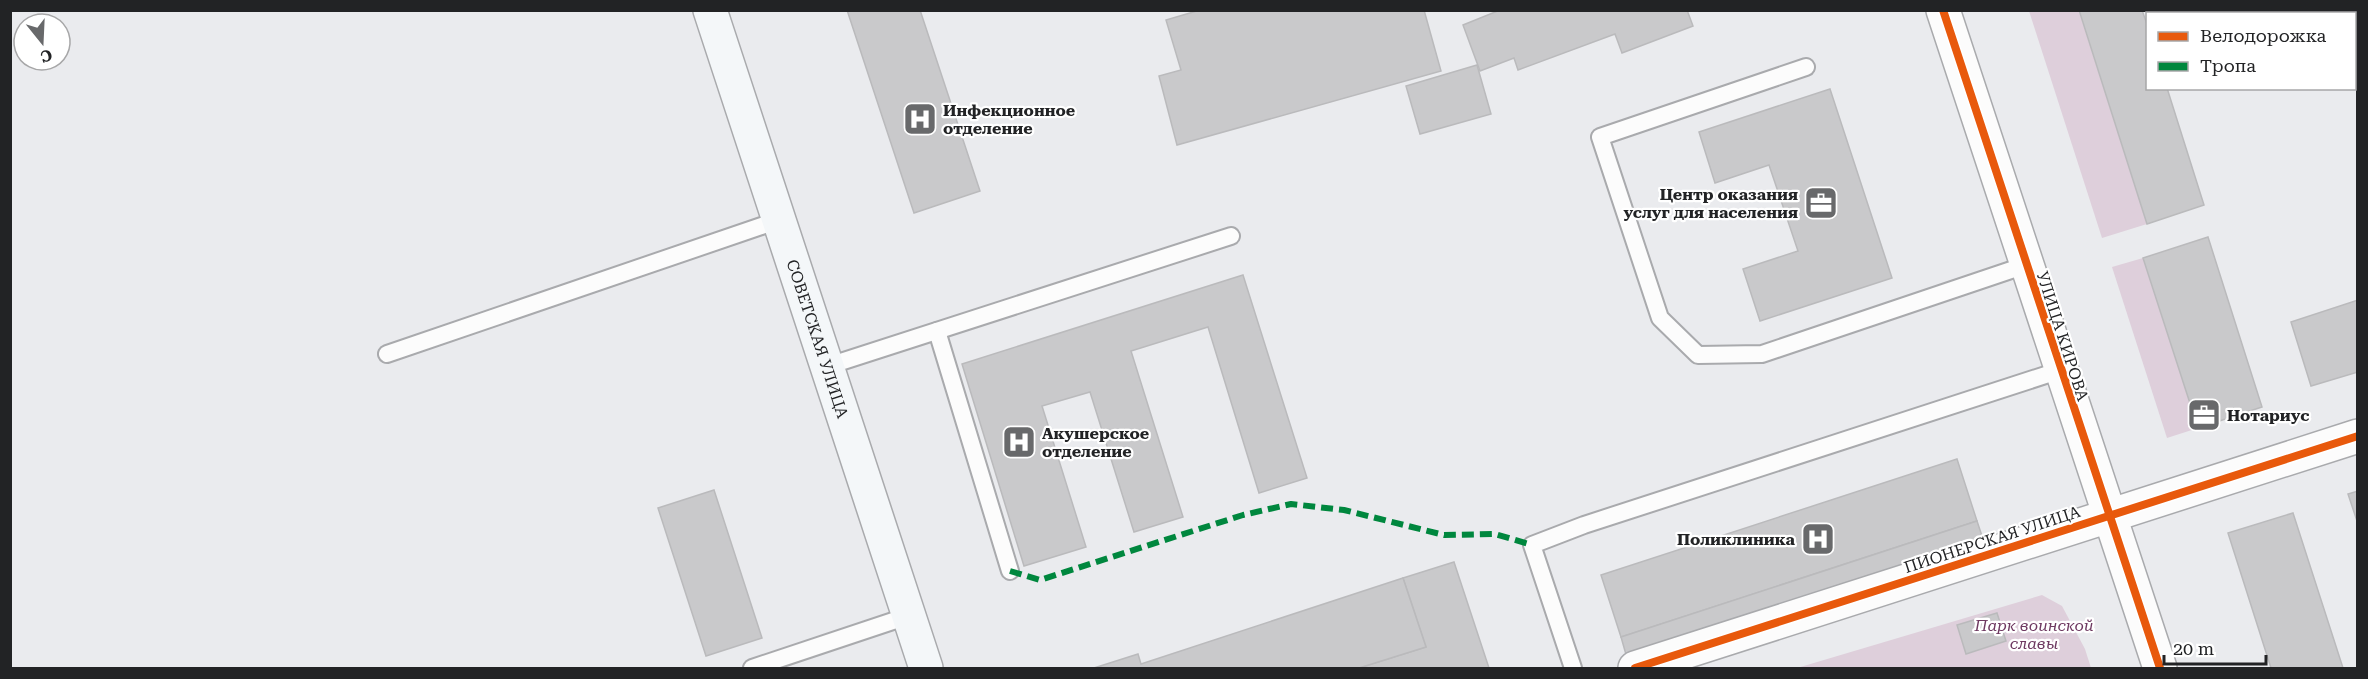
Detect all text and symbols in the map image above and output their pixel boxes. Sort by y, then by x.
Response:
north arrow [12,12,72,72]
legend [2146,12,2356,90]
text: Велодорожка [2200,25,2326,46]
text: С [38,45,55,67]
text: Тропа [2200,55,2256,76]
hospital icon: Инфекционное отделение [902,101,938,137]
place label: Инфекционное отделение [943,101,1075,138]
place label: Центр оказания услуг для населения [1623,185,1798,222]
office icon: Центр оказания услуг для населения [1803,185,1839,221]
street label: СОВЕТСКАЯ УЛИЦА [783,257,853,421]
street label: УЛИЦА КИРОВА [2033,269,2093,404]
office icon: Нотариус [2186,397,2222,433]
place label: Нотариус [2227,406,2309,425]
hospital icon: Акушерское отделение [1001,424,1037,460]
place label: Акушерское отделение [1042,424,1149,461]
street label: ПИОНЕРСКАЯ УЛИЦА [1902,502,2083,577]
hospital icon: Поликлиника [1800,521,1836,557]
place label: Поликлиника [1677,530,1796,549]
park label: Парк воинской славы [1973,616,2094,653]
scale bar [2164,628,2266,666]
text: 20 m [2173,638,2214,659]

